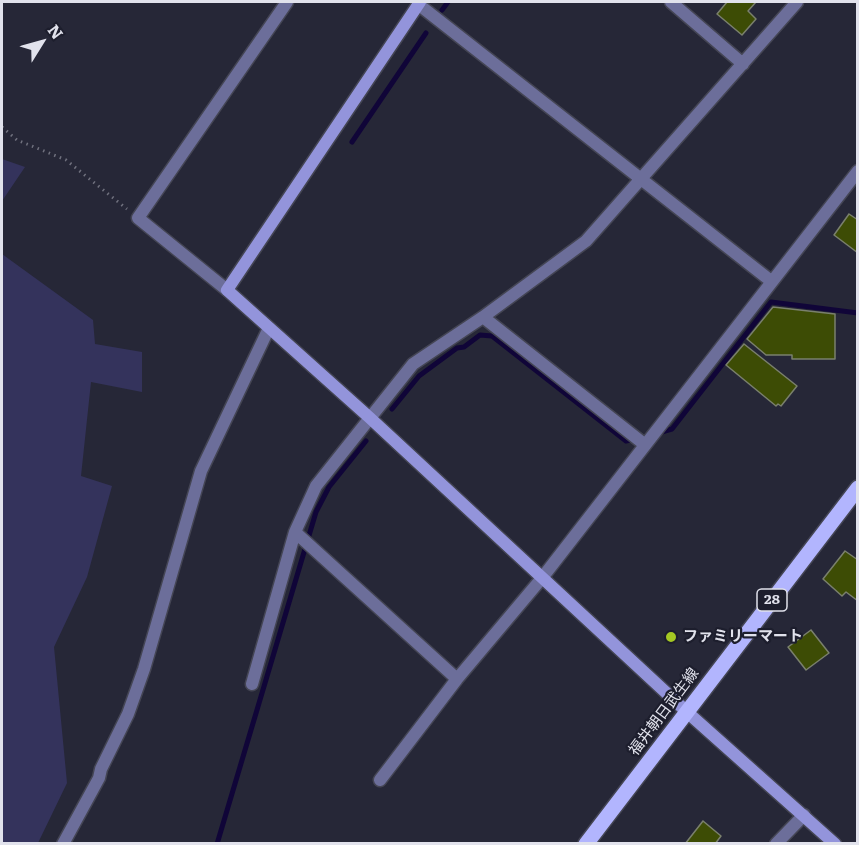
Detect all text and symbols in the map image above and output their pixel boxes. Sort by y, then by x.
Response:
north arrow [12,12,72,72]
text: N [43,19,70,44]
road number: 28 [757,589,787,611]
place label: ファミリーマート [683,628,803,646]
marker: ファミリーマート [664,630,678,644]
street label: 福井朝日武生線 [625,665,703,759]

